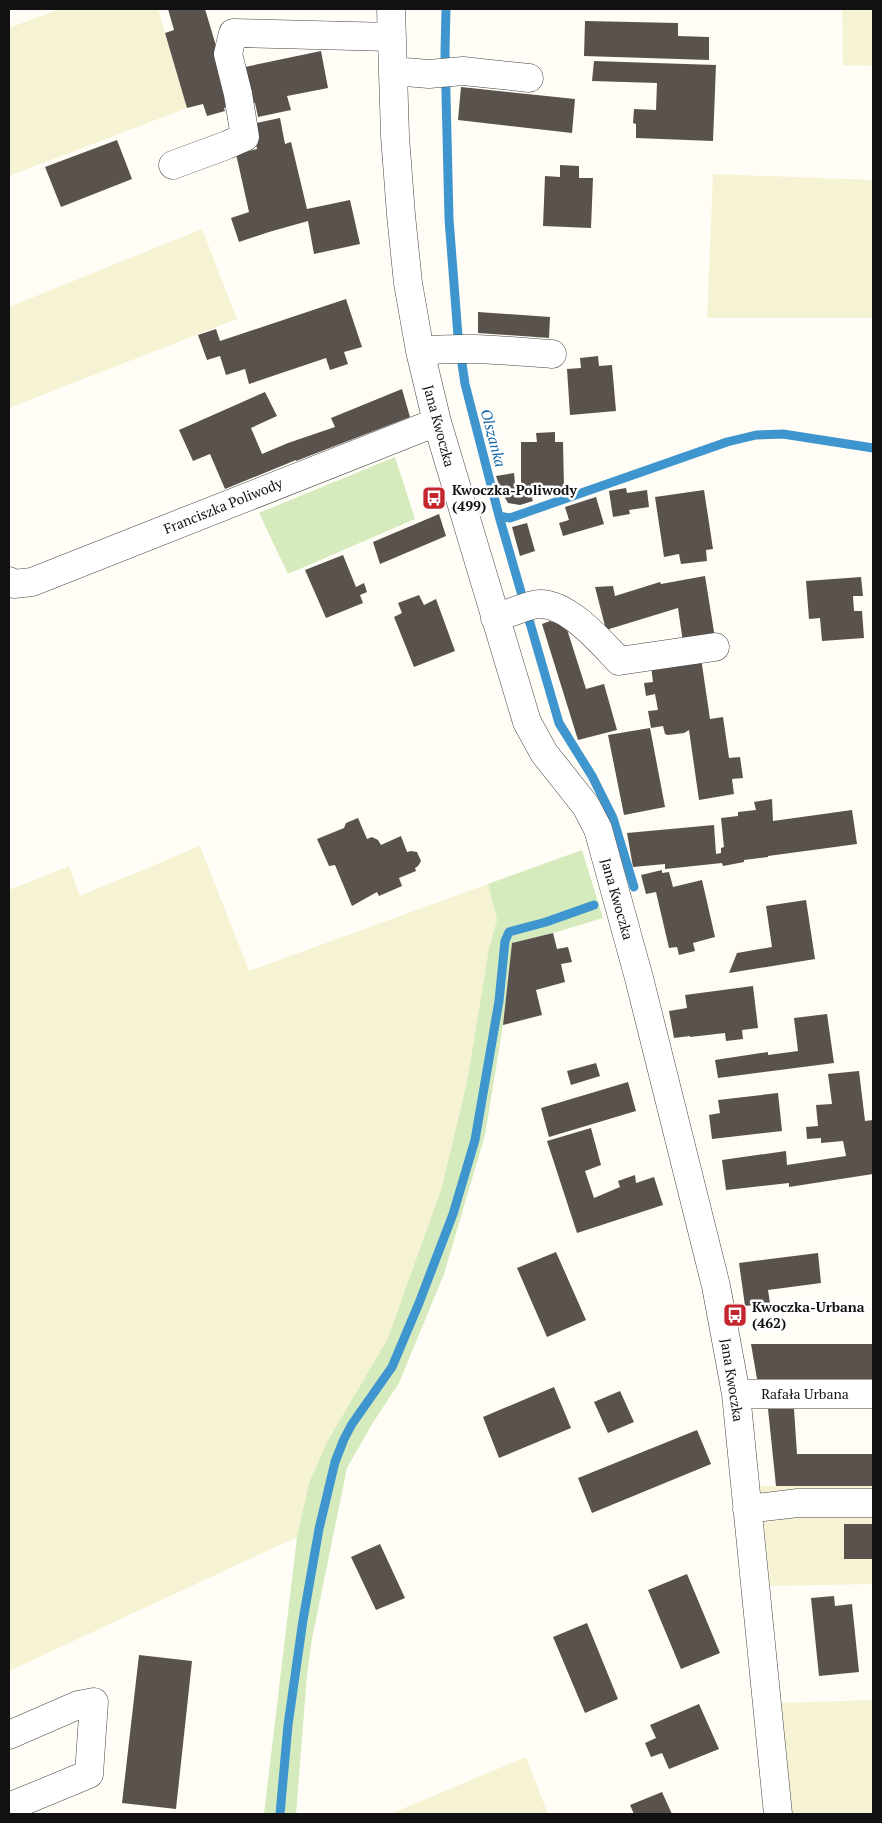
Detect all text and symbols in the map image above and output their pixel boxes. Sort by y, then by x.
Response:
street label: Jana Kwoczka [419,383,460,469]
water label: Olszanka [477,407,511,469]
street label: Franciszka Poliwody [161,473,286,538]
place label: Kwoczka-Poliwody (499) [452,480,577,515]
bus stop icon: Kwoczka-Poliwody (499) [421,485,447,511]
street label: Jana Kwoczka [597,856,638,942]
place label: Kwoczka-Urbana (462) [752,1297,865,1332]
bus stop icon: Kwoczka-Urbana (462) [722,1302,748,1328]
street label: Jana Kwoczka [717,1337,748,1423]
street label: Rafała Urbana [761,1384,849,1403]

